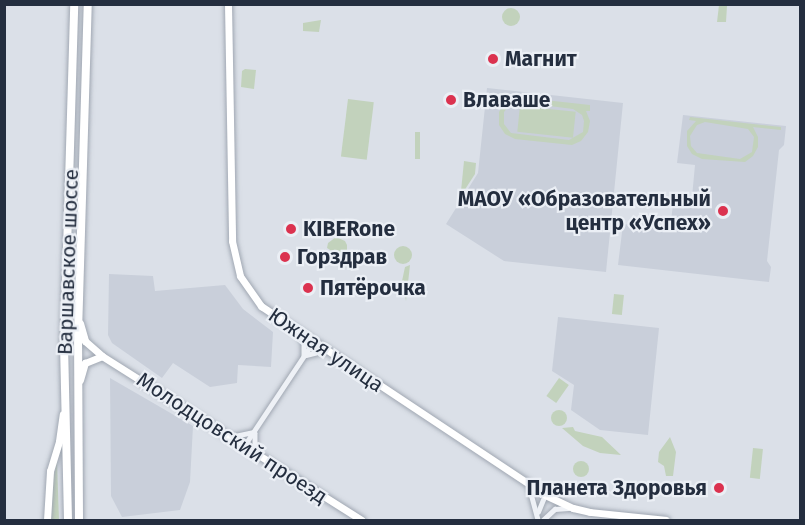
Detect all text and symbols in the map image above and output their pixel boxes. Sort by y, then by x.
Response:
place label: Магнит [505,46,577,72]
marker: Магнит [486,52,500,66]
place label: Влаваше [463,87,550,113]
marker: Влаваше [444,93,458,107]
street label: Варшавское шоссе [52,168,84,356]
place label: МАОУ «Образовательный центр «Успех» [458,186,711,236]
marker: МАОУ «Образовательный центр «Успех» [716,204,730,218]
place label: KIBERone [303,216,395,242]
marker: KIBERone [284,222,298,236]
place label: Горздрав [297,244,387,270]
marker: Горздрав [278,250,292,264]
place label: Пятёрочка [320,275,426,301]
marker: Пятёрочка [301,281,315,295]
street label: Южная улица [264,302,388,398]
street label: Молодцовский проезд [132,367,332,509]
place label: Планета Здоровья [526,475,707,501]
marker: Планета Здоровья [712,481,726,495]

